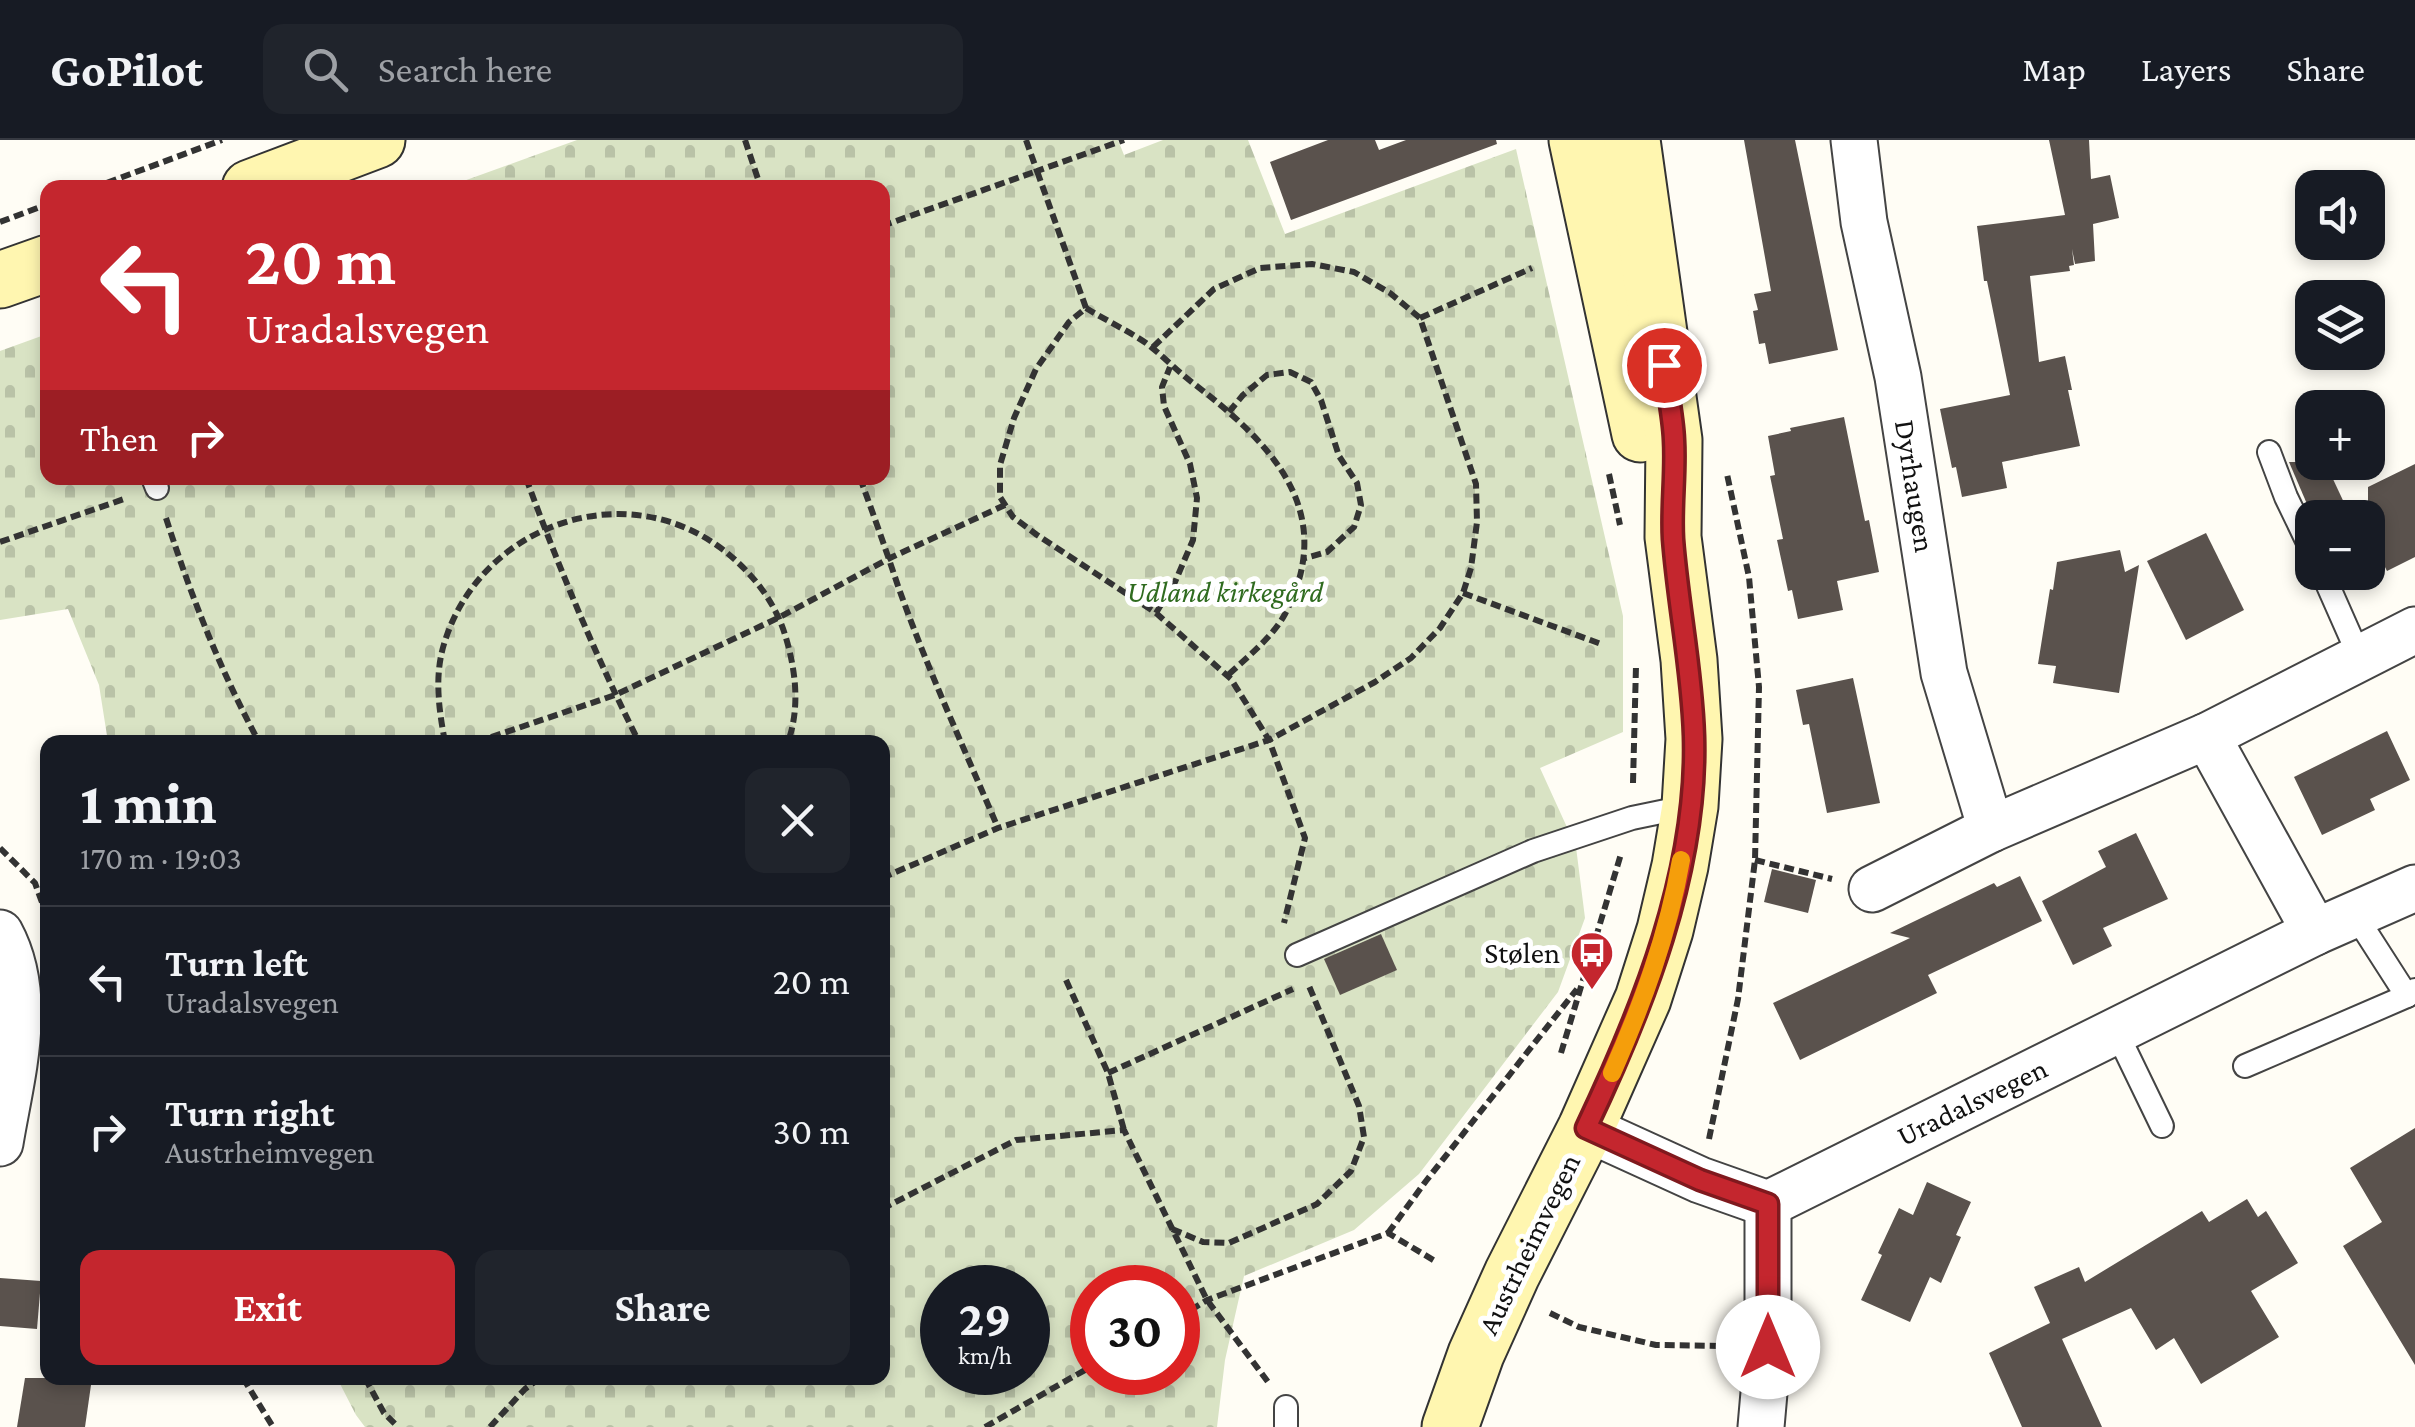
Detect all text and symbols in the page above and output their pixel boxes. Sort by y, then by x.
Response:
search box [263,24,963,114]
icon: search [298,42,353,97]
text: GoPilot [50,43,203,96]
text: Search here [378,48,552,90]
text: Map [2022,50,2086,89]
text: Layers [2141,50,2232,89]
text: Share [2287,50,2365,89]
map controls [2295,170,2385,590]
button: sound [2295,170,2385,260]
icon: left [80,220,210,350]
text: 20 m [245,221,396,299]
button: layers [2295,280,2385,370]
text: Uradalsvegen [245,303,490,353]
pin [1622,323,1707,408]
icon: arrive [1637,338,1692,393]
button: + [2295,390,2385,480]
icon: right [178,410,233,465]
text: Then [80,417,158,459]
street label: Dyrhaugen [1888,417,1942,555]
button: − [2295,500,2385,590]
park label: Udland kirkegård [1127,575,1324,609]
button: close [745,768,850,873]
text: 1 min [80,769,217,836]
text: 170 m · 19:03 [80,840,242,876]
bus stop icon: Stølen [1569,930,1615,991]
place label: Stølen [1484,936,1560,969]
text: Turn left [165,942,308,984]
icon: left [80,954,135,1009]
text: 20 m [773,960,850,1002]
text: Uradalsvegen [165,984,339,1020]
street label: Uradalsvegen [1891,1051,2053,1153]
text: Turn right [165,1092,334,1134]
icon: right [80,1104,135,1159]
text: 30 m [773,1110,850,1152]
text: Austrheimvegen [165,1134,375,1170]
street label: Austrheimvegen [1471,1148,1587,1340]
button: Exit [80,1250,455,1365]
button: Share [475,1250,850,1365]
speed limit sign: 30 [1070,1265,1200,1395]
text: 29 [959,1290,1011,1346]
position arrow [1716,1295,1820,1399]
text: km/h [958,1342,1012,1369]

